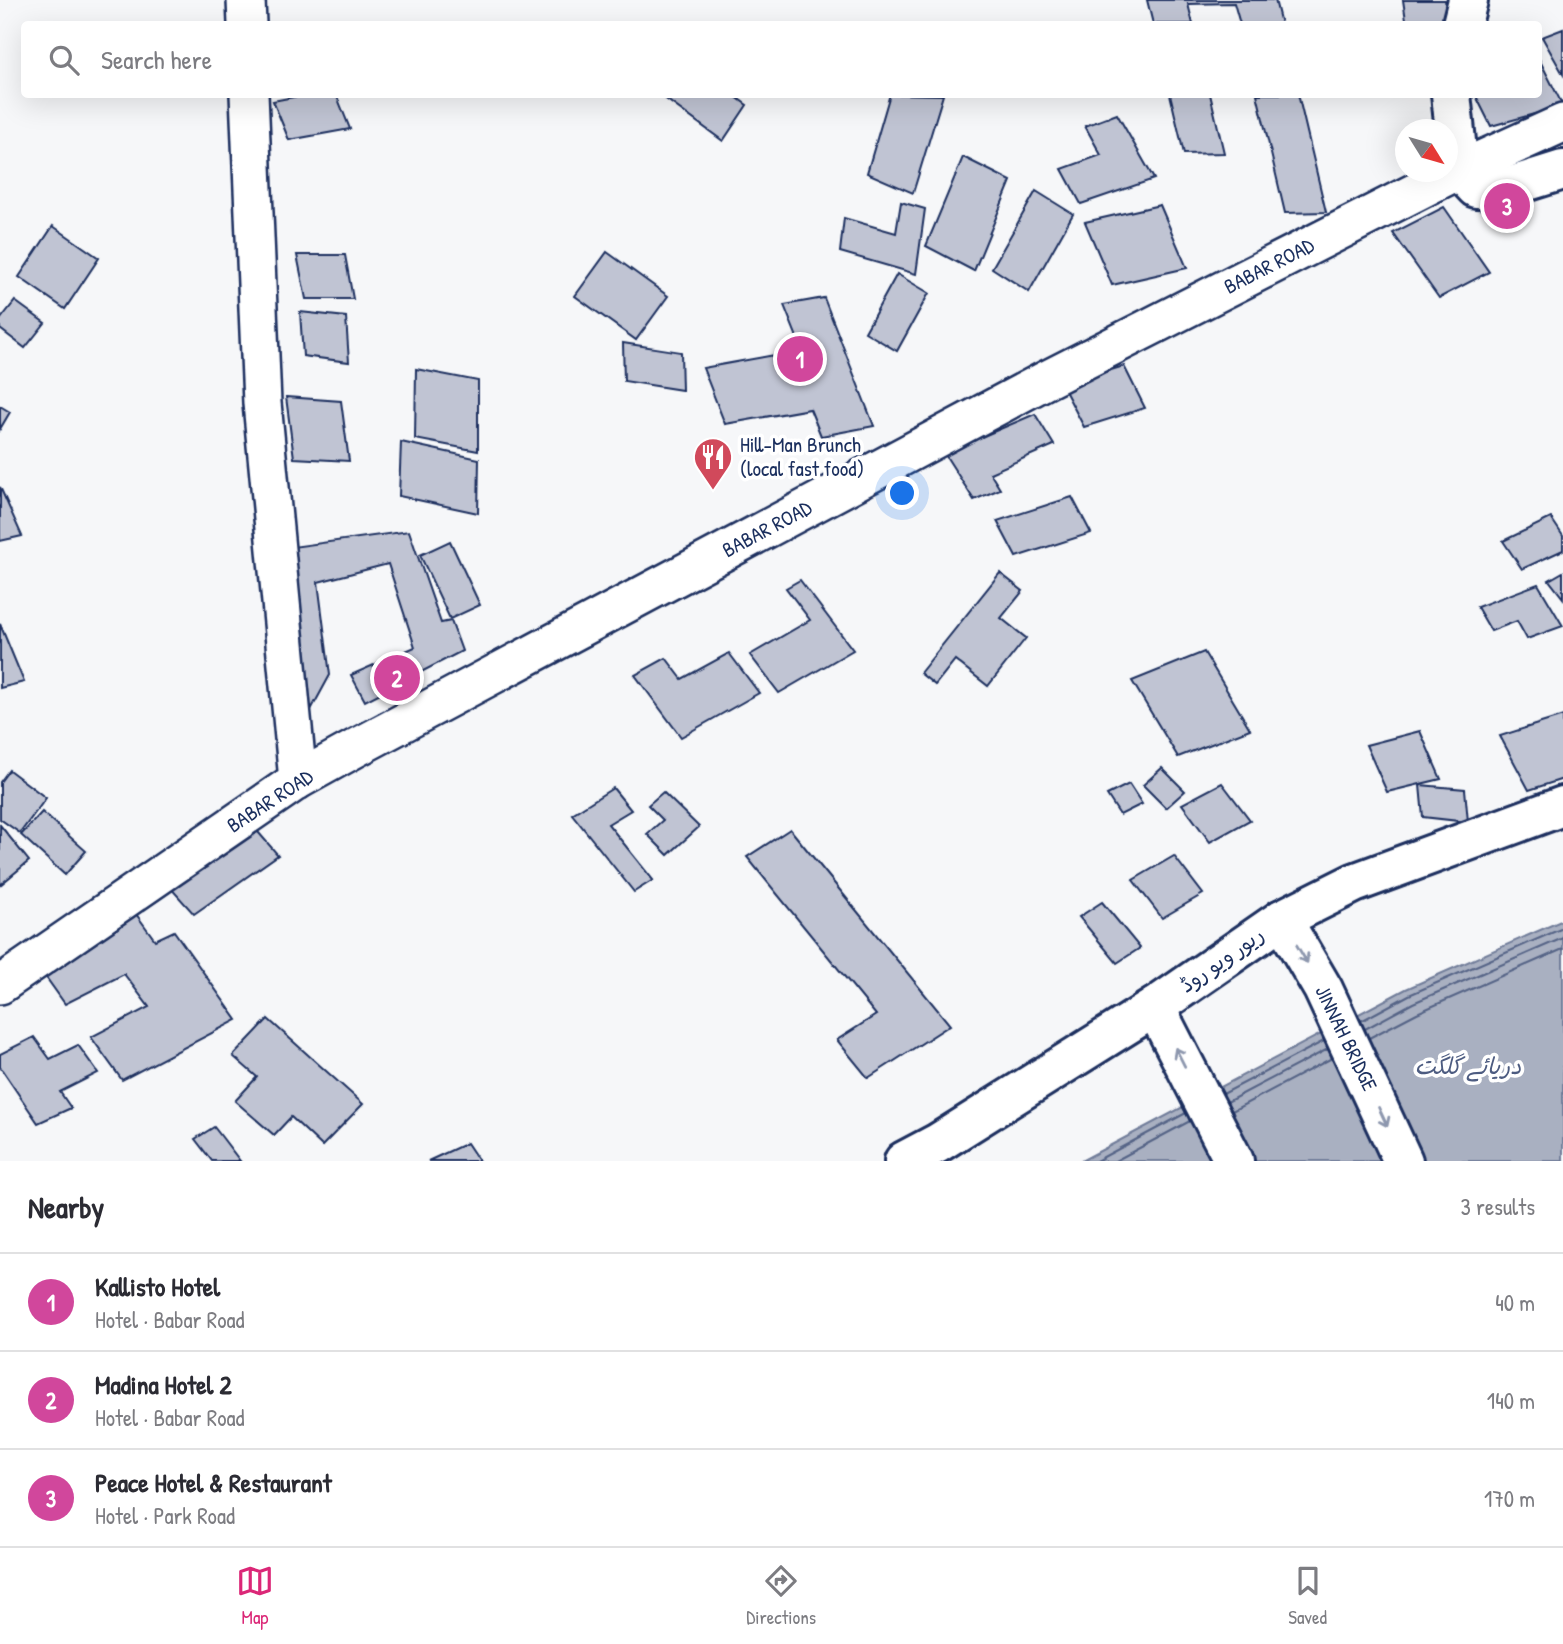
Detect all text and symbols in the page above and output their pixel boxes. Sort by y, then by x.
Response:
search box [21,21,1542,98]
icon: search [45,41,83,79]
text: Search here [101,42,212,77]
north arrow [1395,119,1458,182]
pin: 3 [1484,180,1530,232]
street label: BABAR ROAD [1219,230,1319,301]
pin: 1 [777,333,823,385]
place label: Hill-Man Brunch (local fast food) [740,430,864,483]
restaurant icon: Hill-Man Brunch (local fast food) [692,436,734,491]
your location [885,476,919,510]
street label: BABAR ROAD [717,493,817,564]
pin: 2 [374,652,420,704]
street label: BABAR ROAD [221,762,319,839]
street label: ریور ویو روڈ [1174,920,1270,999]
one-way arrow [1296,943,1310,963]
street label: JINNAH BRIDGE [1308,980,1385,1096]
one-way arrow [1173,1047,1187,1068]
water label: دریائے گلگت [1415,1050,1521,1082]
one-way arrow [1377,1106,1390,1128]
text: Nearby [28,1187,104,1227]
text: 3 results [1460,1191,1535,1222]
text: Kallisto Hotel [95,1269,220,1304]
text: 1 [47,1287,55,1318]
text: 40 m [1495,1287,1535,1318]
text: Hotel · Babar Road [95,1304,244,1335]
text: Madina Hotel 2 [95,1367,232,1402]
text: 2 [46,1385,56,1416]
text: 140 m [1487,1385,1535,1416]
text: Hotel · Babar Road [95,1402,244,1433]
text: Peace Hotel & Restaurant [95,1465,332,1500]
text: 3 [46,1483,56,1514]
text: 170 m [1484,1483,1535,1514]
text: Hotel · Park Road [95,1500,235,1531]
tab: Map [236,1562,274,1630]
tab: Directions [746,1562,816,1630]
tab: Saved [1288,1562,1327,1630]

